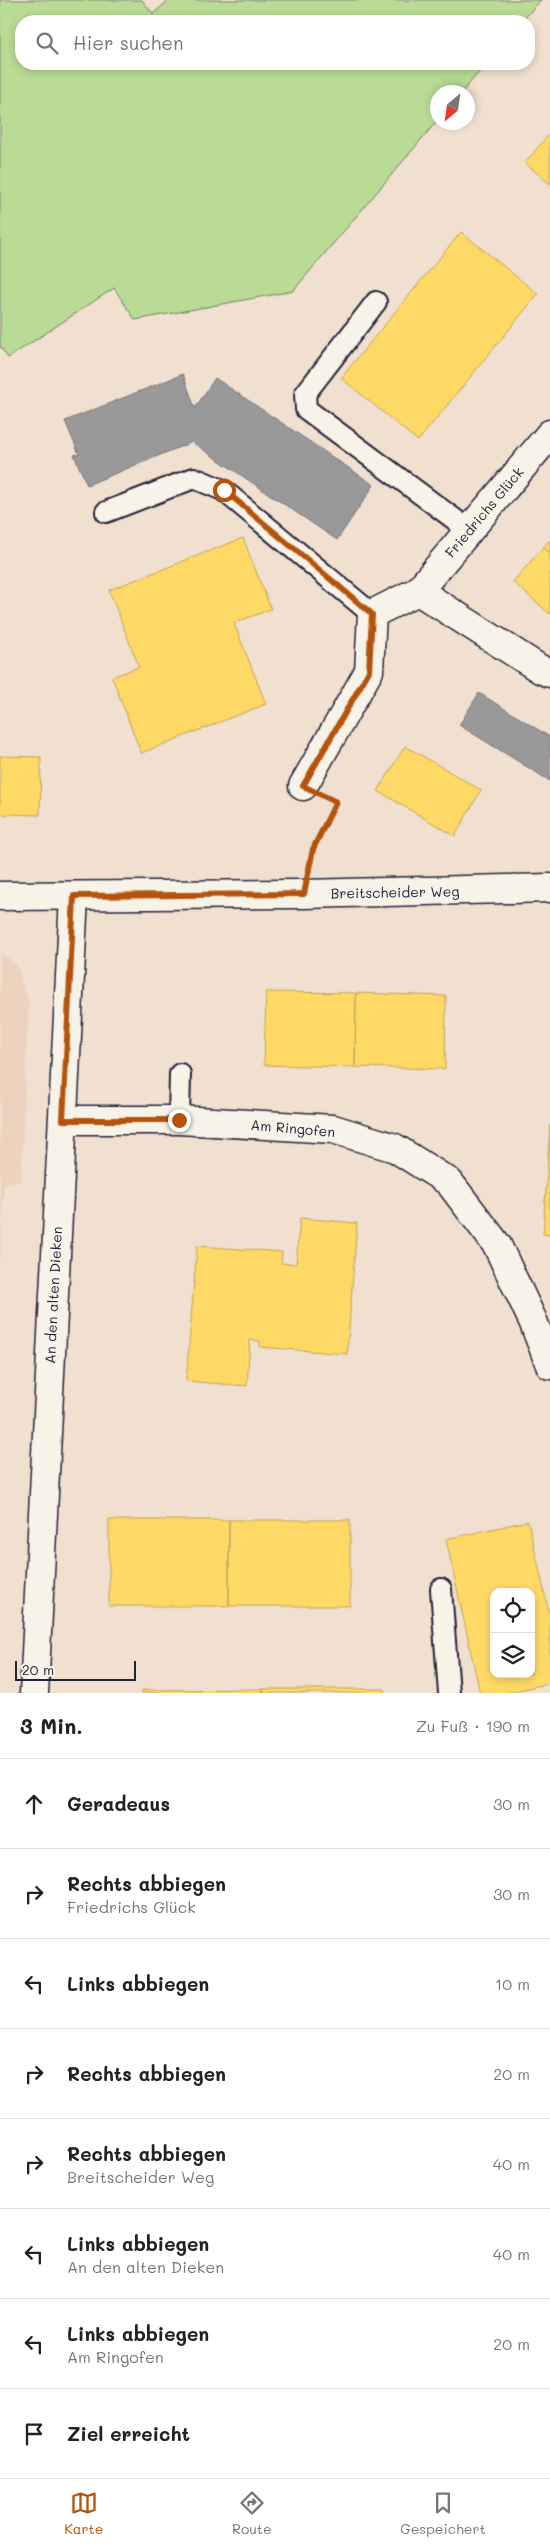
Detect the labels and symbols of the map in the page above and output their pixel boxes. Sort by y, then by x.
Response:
north arrow [430,85,475,130]
street label: Friedrichs Glück [441,463,527,561]
route start [213,479,236,502]
street label: Breitscheider Weg [330,881,460,903]
route end [168,1109,191,1132]
street label: Am Ringofen [250,1115,336,1141]
street label: An den alten Dieken [40,1226,66,1364]
scale bar [15,1658,136,1681]

